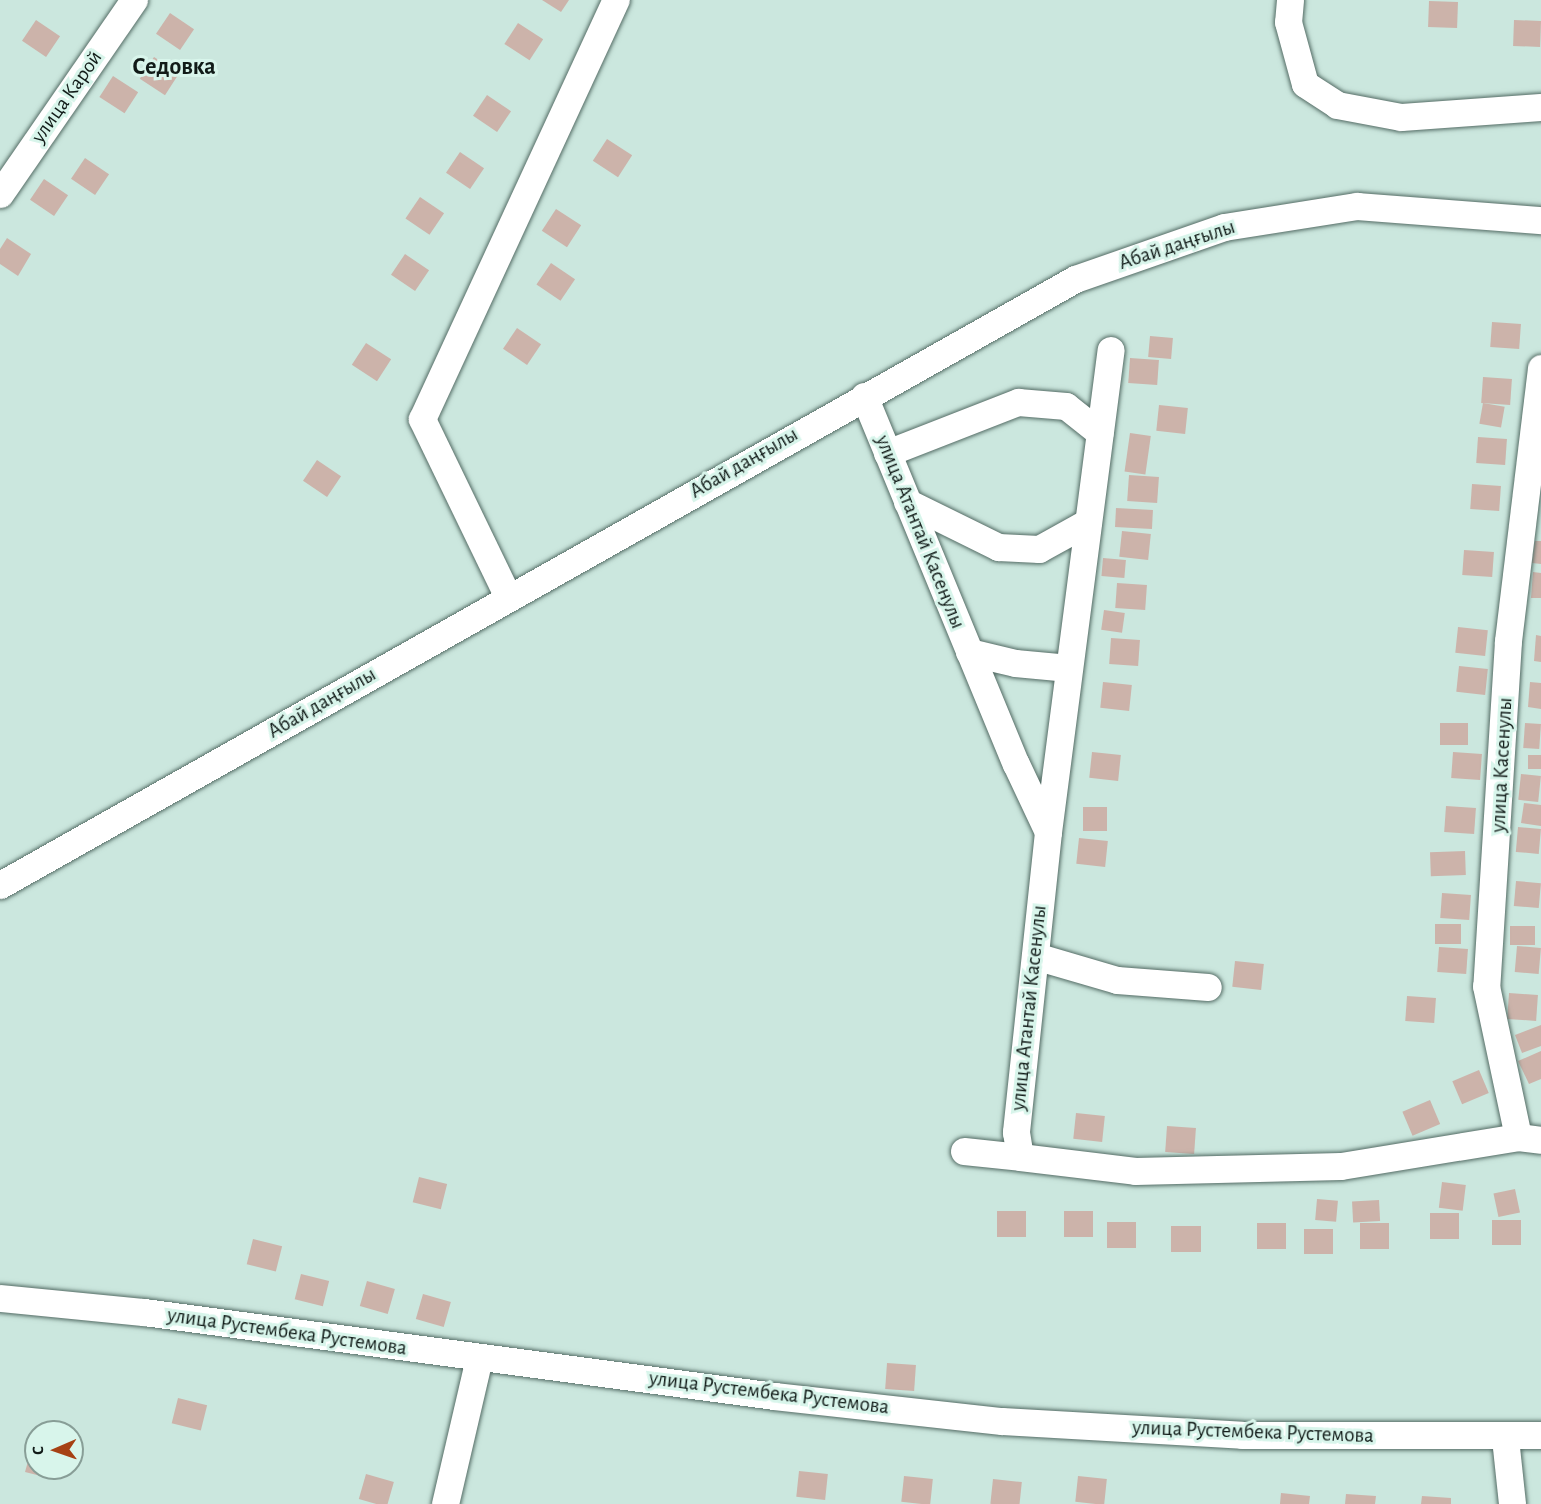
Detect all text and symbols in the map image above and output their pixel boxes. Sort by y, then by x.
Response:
street label: улица Карой [26,46,108,148]
district label: Седовка [132,54,216,82]
street label: Абай даңғылы [1116,214,1238,276]
street label: Абай даңғылы [685,422,803,504]
street label: улица Атантай Касенулы [870,432,970,632]
street label: Абай даңғылы [263,662,381,744]
street label: улица Касенулы [1486,697,1518,833]
street label: улица Атантай Касенулы [1006,904,1052,1112]
street label: улица Рустембека Рустемова [166,1303,408,1361]
street label: улица Рустембека Рустемова [648,1366,890,1420]
street label: улица Рустембека Рустемова [1132,1415,1374,1449]
north arrow [24,1420,84,1480]
text: С [30,1446,46,1455]

